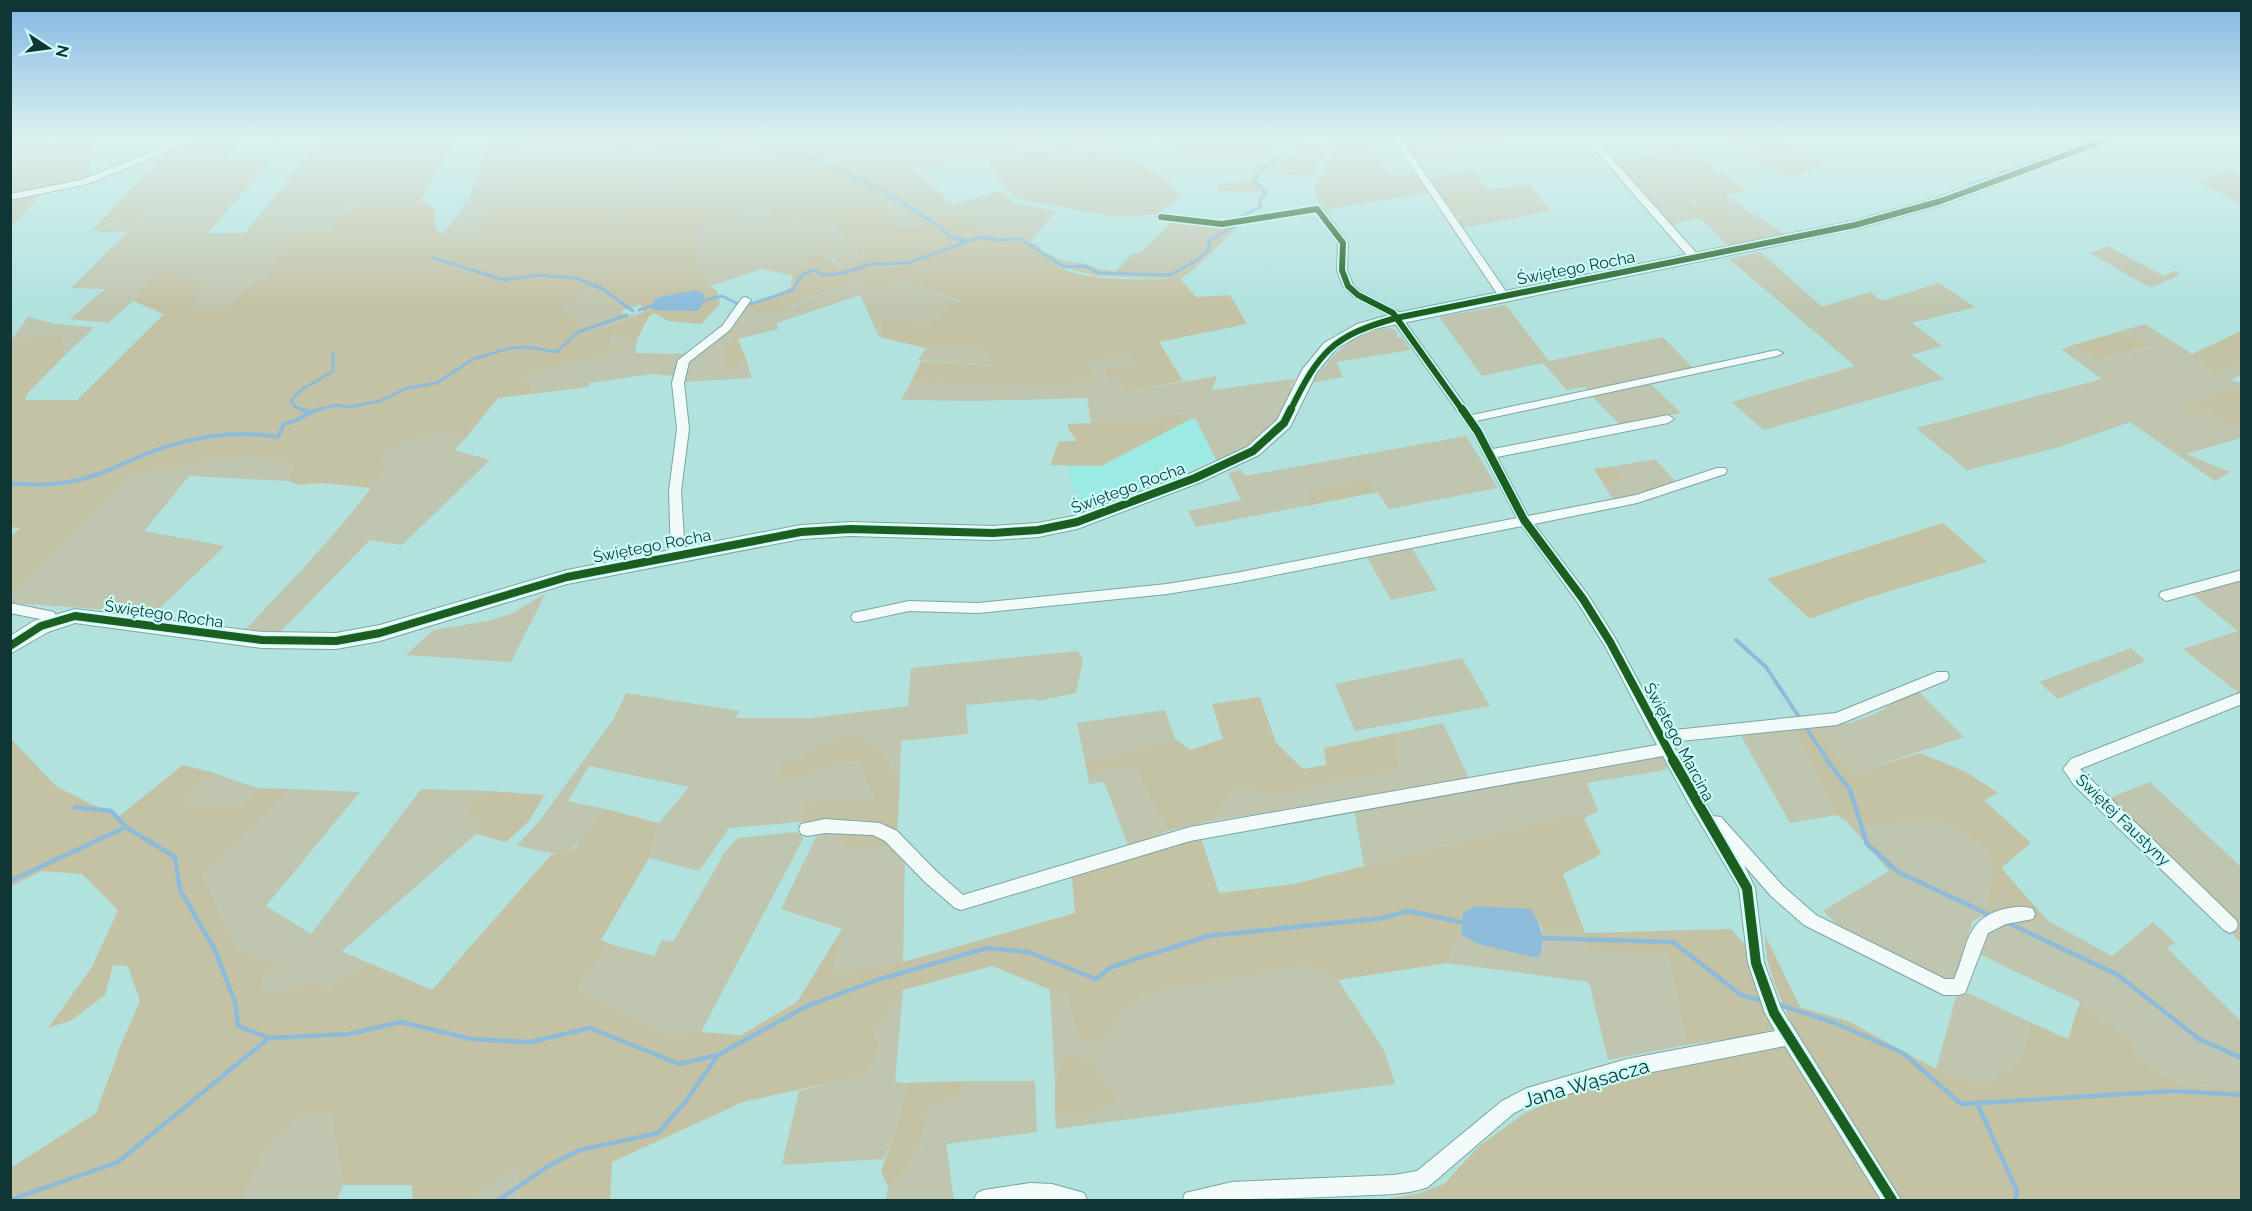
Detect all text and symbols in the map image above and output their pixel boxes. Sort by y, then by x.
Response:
north arrow [18,18,78,78]
text: N [51,43,73,59]
street label: Świętego Rocha [1515,246,1637,289]
street label: Świętego Rocha [1068,458,1188,517]
street label: Świętego Rocha [591,524,713,567]
street label: Świętego Rocha [103,595,225,632]
street label: Świętego Marcina [1640,679,1719,805]
street label: Świętej Faustyny [2072,769,2175,870]
street label: Jana Wąsacza [1520,1053,1652,1113]

